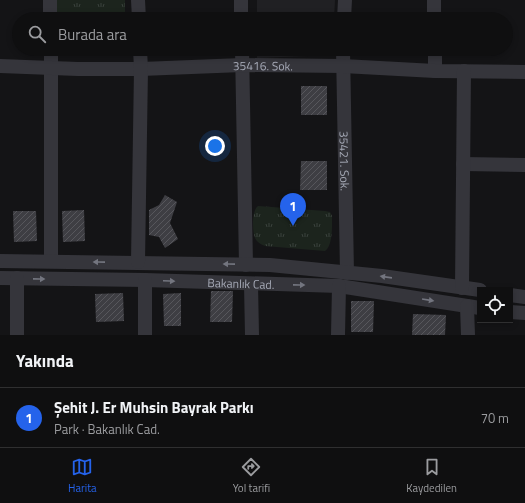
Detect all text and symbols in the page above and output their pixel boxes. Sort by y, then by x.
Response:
search box [12,12,513,56]
icon: search [26,23,48,45]
text: Burada ara [58,23,127,46]
street label: 35416. Sok. [232,55,293,75]
street label: 35421. Sok. [335,131,355,191]
your location [205,136,225,156]
pin: 1 [280,193,306,226]
one-way arrow [92,259,105,265]
one-way arrow [222,261,235,267]
street label: Bakanlık Cad. [207,272,275,293]
one-way arrow [380,274,392,280]
one-way arrow [33,276,46,282]
one-way arrow [163,278,176,284]
one-way arrow [293,282,306,288]
map controls [477,287,513,323]
button: locate [477,287,513,323]
one-way arrow [422,297,434,303]
text: Yakında [16,348,74,374]
text: Şehit J. Er Muhsin Bayrak Parkı [54,396,254,419]
text: 1 [25,408,33,428]
text: 70 m [481,408,509,428]
text: Park · Bakanlık Cad. [54,419,160,439]
tab: Harita [68,456,97,496]
tab: Yol tarifi [233,456,270,496]
tab: Kaydedilen [406,456,457,496]

